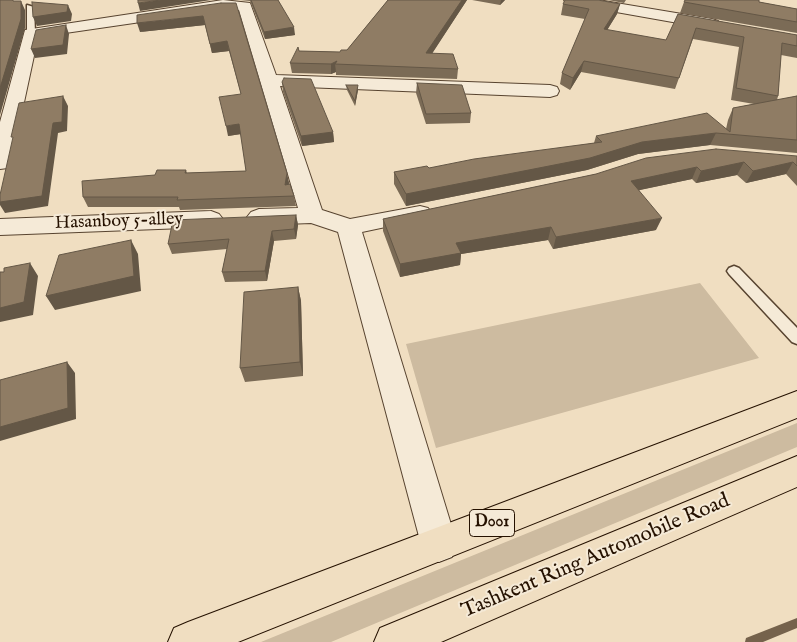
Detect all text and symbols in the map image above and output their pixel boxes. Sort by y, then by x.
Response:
street label: Hasanboy 5-alley [54,209,184,235]
street label: Tashkent Ring Automobile Road [458,489,734,625]
road number: D001 [470,509,514,536]

